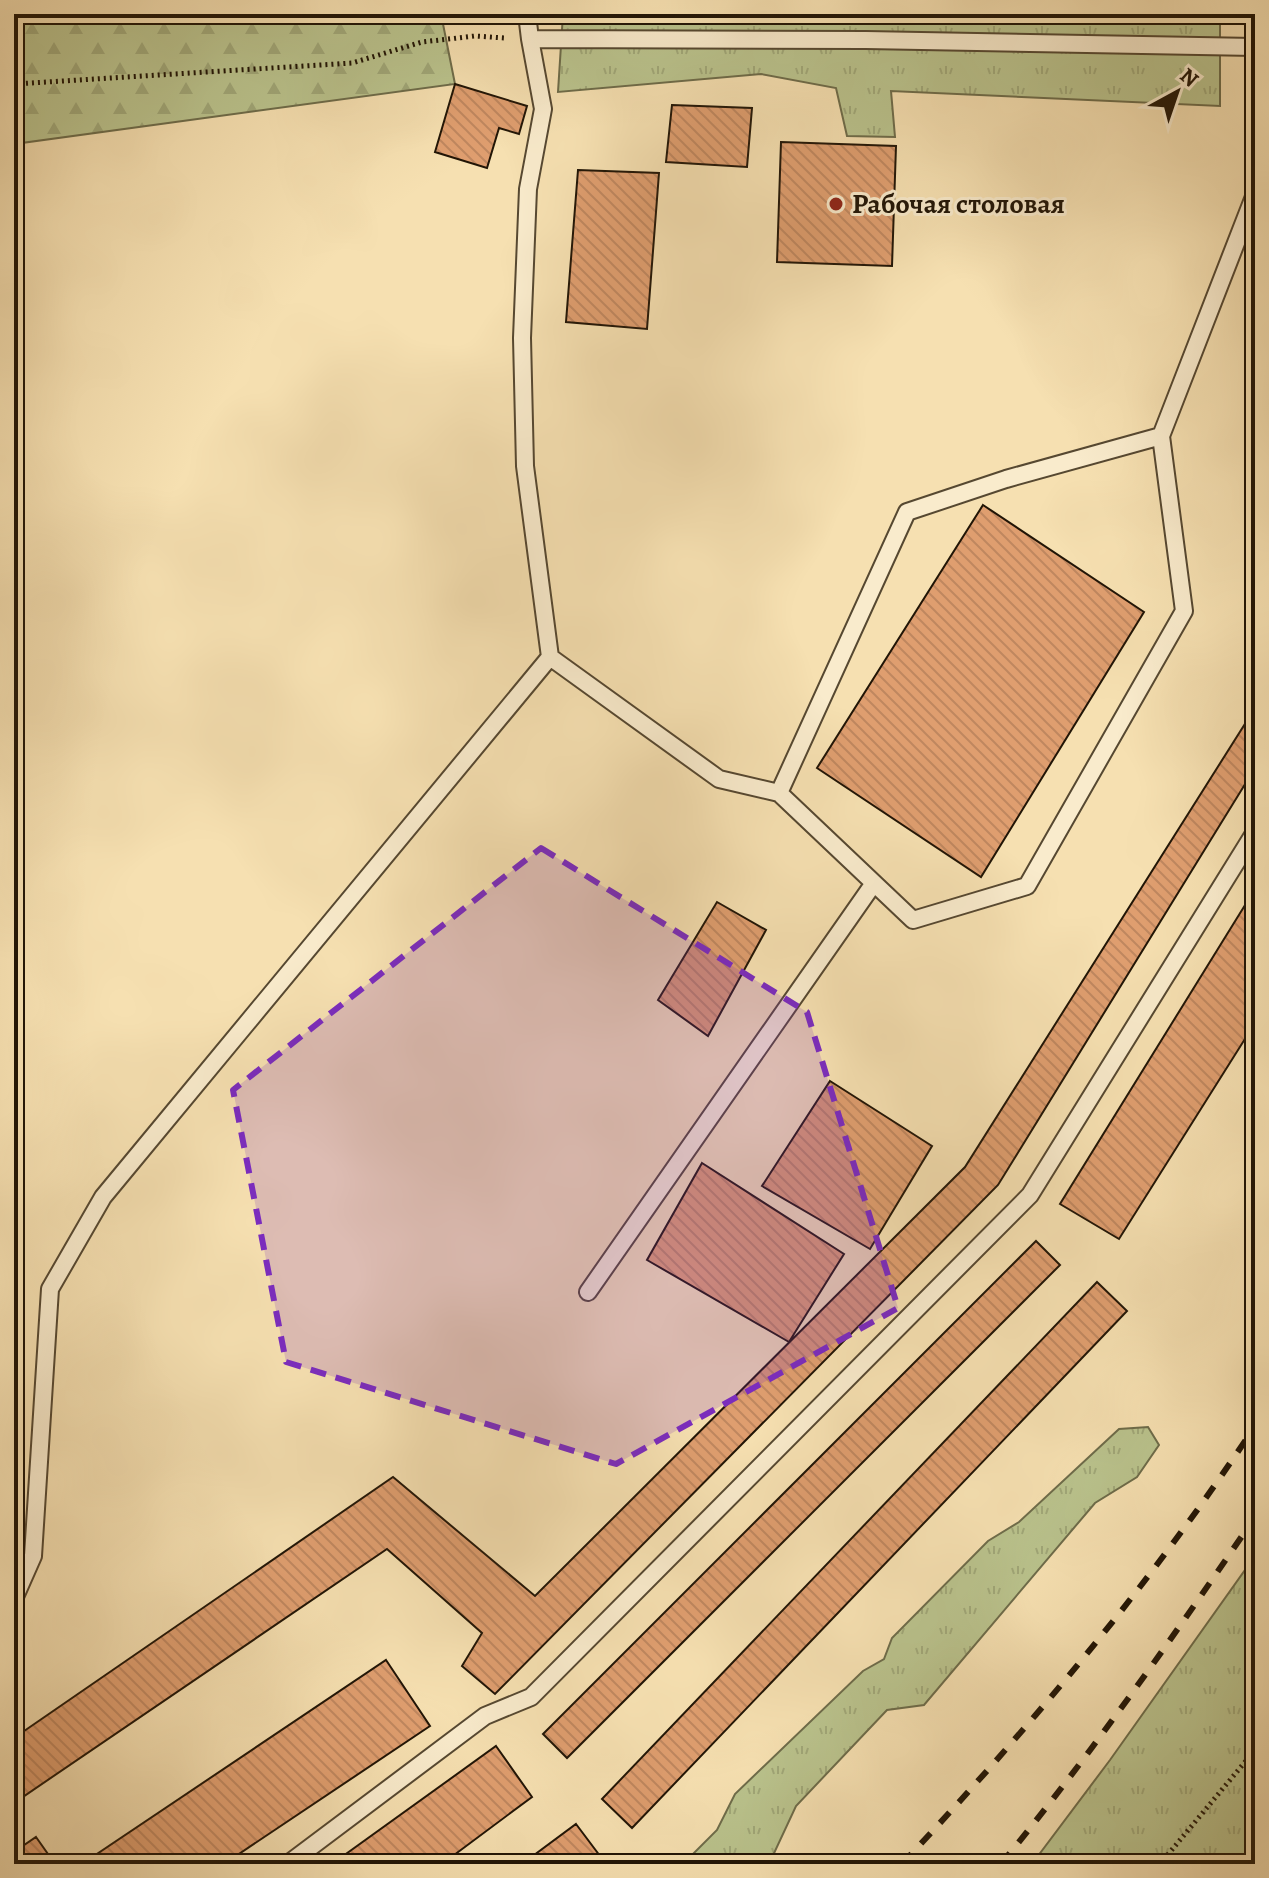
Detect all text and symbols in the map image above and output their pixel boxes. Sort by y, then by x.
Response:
north arrow [1137,52,1217,132]
text: N [1173,61,1205,94]
place label: Рабочая столовая [852,185,1065,223]
marker: Рабочая столовая [827,195,845,213]

